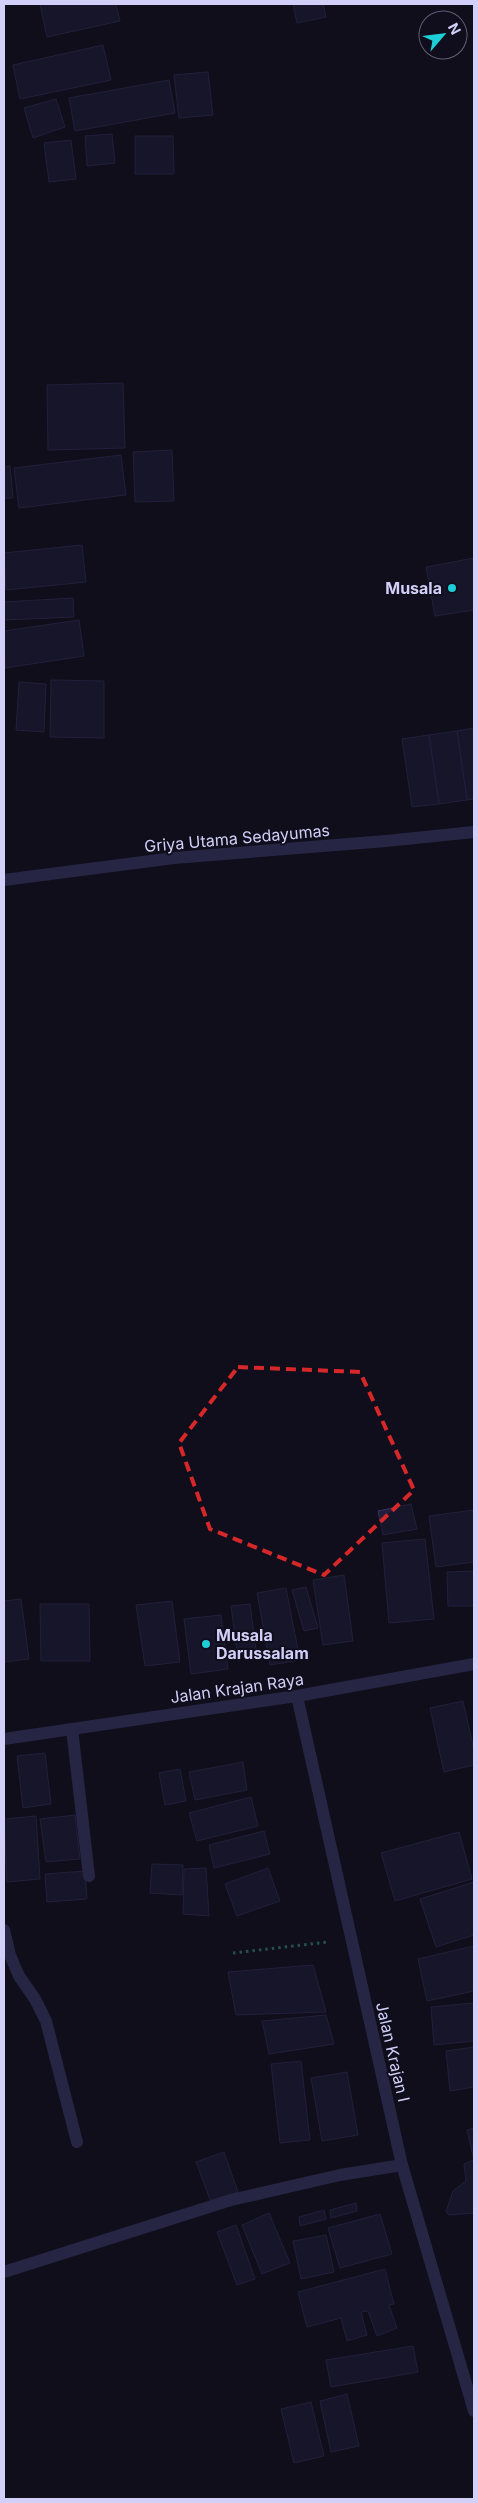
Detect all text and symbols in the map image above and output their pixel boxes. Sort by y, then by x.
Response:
north arrow [418,10,468,60]
text: N [445,20,465,37]
place label: Musala [385,578,442,598]
marker: Musala [446,582,458,594]
street label: Griya Utama Sedayumas [143,820,331,856]
place label: Musala Darussalam [216,1625,309,1663]
marker: Musala Darussalam [200,1638,212,1650]
street label: Jalan Krajan Raya [169,1669,305,1707]
street label: Jalan Krajan I [372,2000,414,2104]

